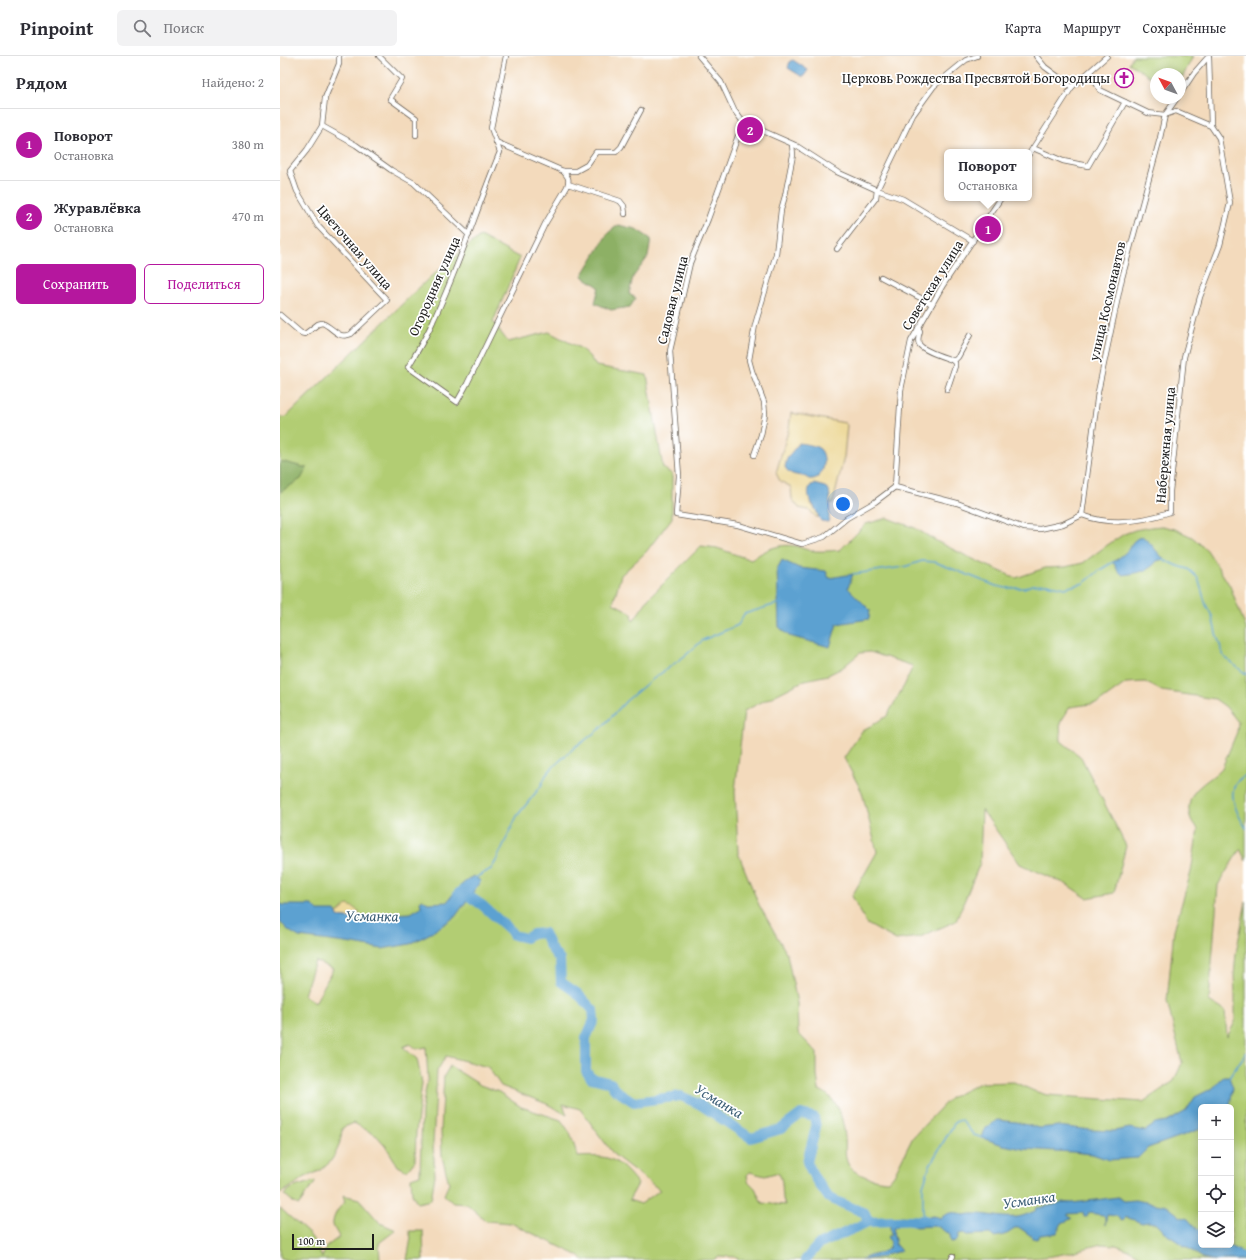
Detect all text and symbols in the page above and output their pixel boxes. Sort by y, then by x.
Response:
search box [117,10,397,46]
text: Pinpoint [20,14,93,42]
icon: search [131,17,153,39]
text: Поиск [163,17,204,38]
text: Карта [1005,18,1041,38]
text: Маршрут [1063,18,1121,38]
text: Сохранённые [1143,18,1226,38]
church icon: Церковь Рождества Пресвятой Богородицы [1113,67,1135,89]
place label: Церковь Рождества Пресвятой Богородицы [842,68,1110,88]
north arrow [1150,68,1186,104]
text: Рядом [16,70,67,95]
text: Найдено: 2 [202,73,264,92]
pin: 2 [737,115,763,145]
text: Поворот [54,125,112,146]
text: 1 [26,135,32,154]
text: 380 m [232,135,264,154]
text: Остановка [54,146,114,165]
popup [944,149,1032,201]
text: Поворот [958,155,1017,176]
text: Остановка [958,176,1018,195]
text: Журавлёвка [54,197,141,218]
street label: Цветочная улица [312,200,398,294]
text: 2 [26,207,32,226]
text: 470 m [232,207,264,226]
pin: 1 [975,214,1001,244]
text: Остановка [54,218,114,237]
street label: Огородняя улица [403,233,465,339]
street label: Советская улица [896,236,968,334]
street label: улица Космонавтов [1083,239,1131,364]
street label: Садовая улица [651,253,693,346]
button: Сохранить [16,264,136,304]
button: Поделиться [144,264,264,304]
street label: Набережная улица [1150,386,1180,504]
your location [833,494,853,514]
water label: Усманка [345,905,399,926]
water label: Усманка [691,1078,747,1123]
map controls [1198,1104,1234,1248]
button: + [1198,1104,1234,1140]
button: − [1198,1140,1234,1176]
button: locate [1198,1176,1234,1212]
water label: Усманка [1001,1185,1057,1214]
button: layers [1198,1212,1234,1248]
scale bar [292,1232,374,1251]
text: 100 m [298,1233,325,1249]

